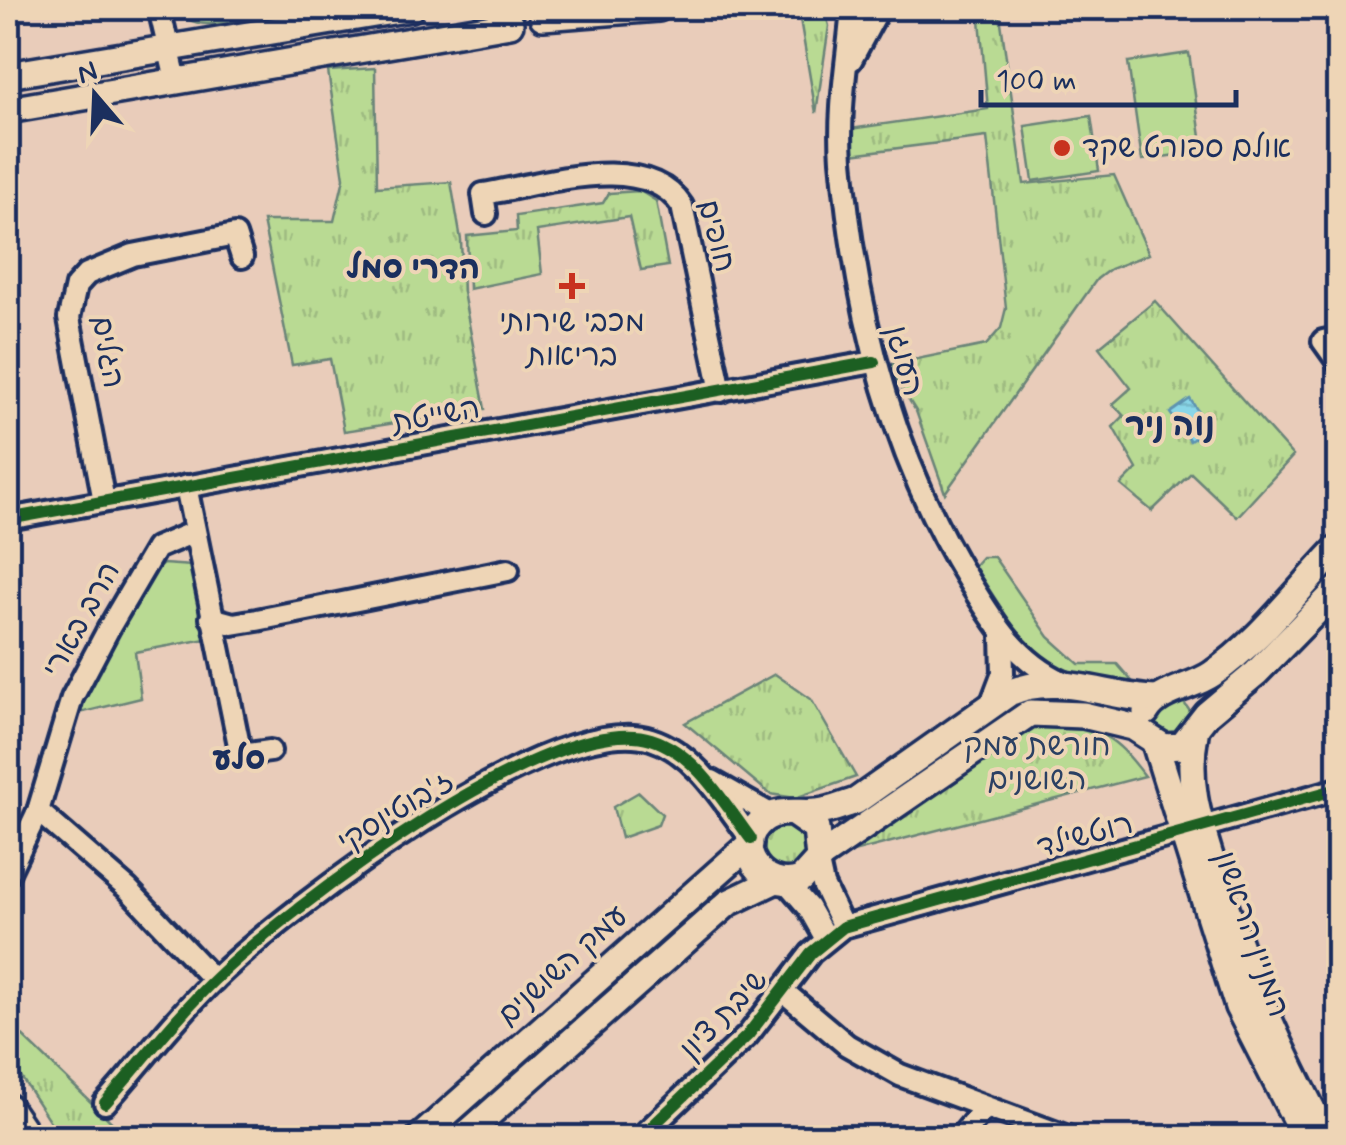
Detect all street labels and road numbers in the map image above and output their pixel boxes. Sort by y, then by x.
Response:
street label: חופים [688,196,744,276]
street label: הגלים [81,313,133,391]
street label: העוגן [876,321,932,401]
street label: השייטת [387,389,483,443]
street label: הרב בארי [34,555,130,685]
street label: ז'בוטינסקי [331,762,461,862]
street label: רוטשילד [1033,804,1137,868]
street label: המניין הראשון [1204,846,1298,1022]
street label: עמק השושנים [489,897,637,1035]
street label: שיבת ציון [671,961,777,1069]

